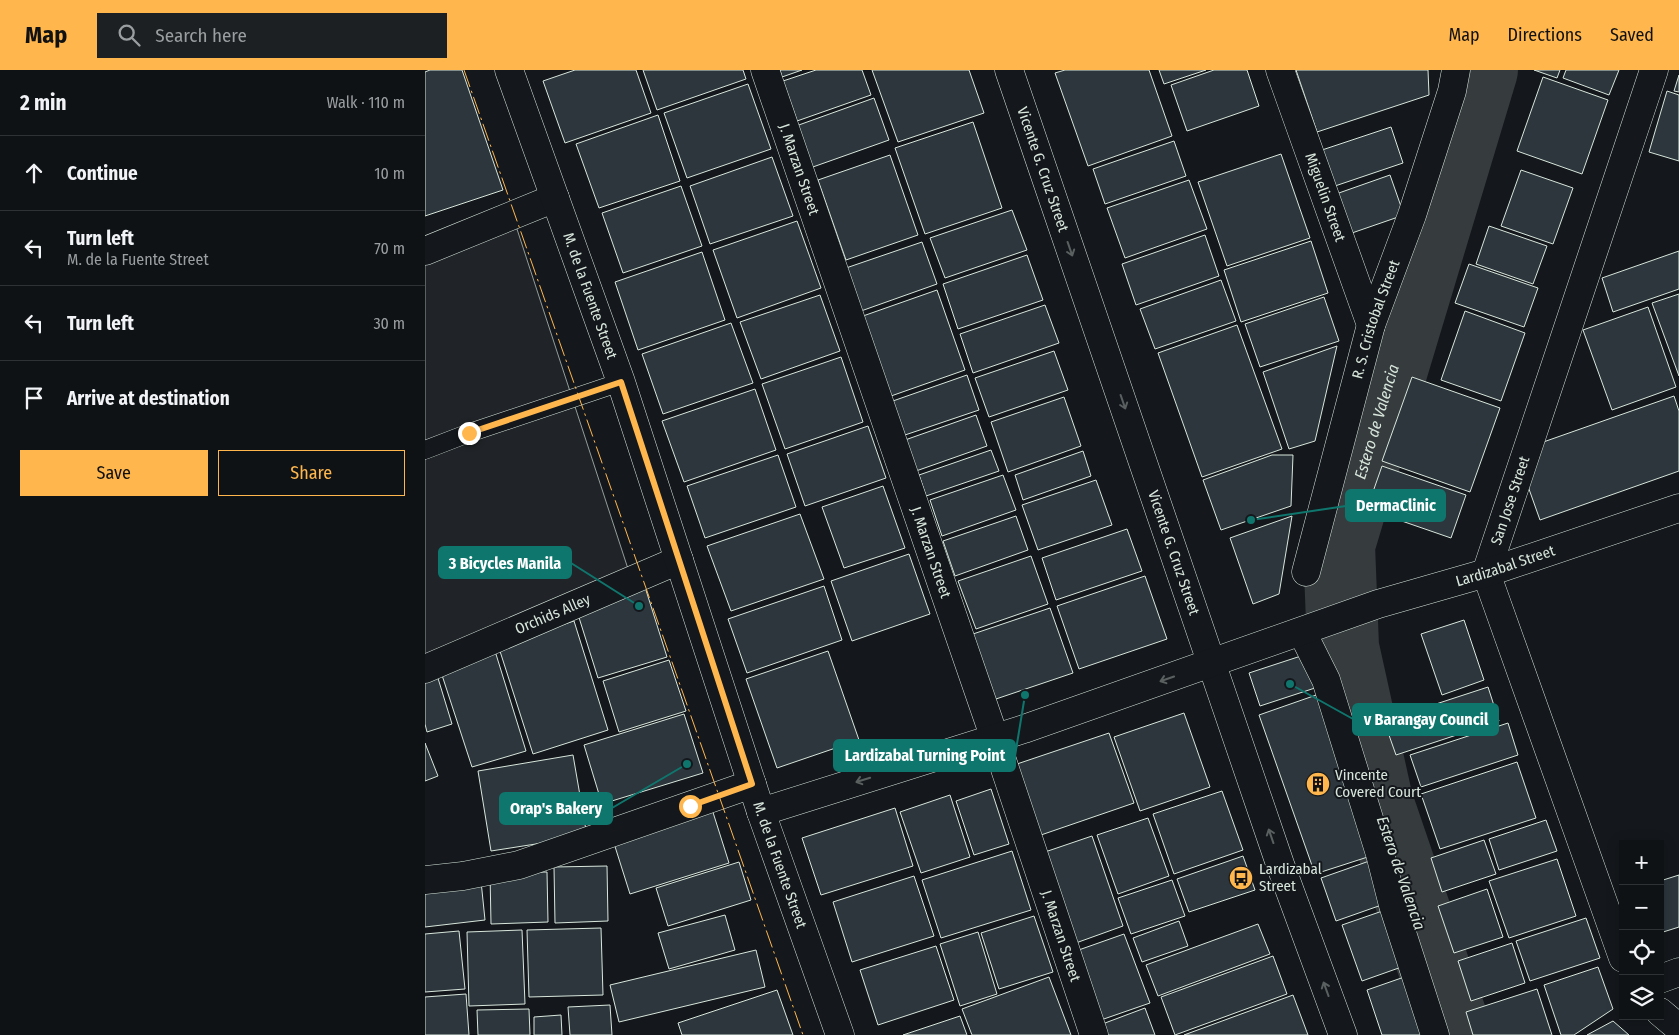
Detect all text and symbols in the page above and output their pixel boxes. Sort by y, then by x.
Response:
search box [97,13,447,58]
text: Map [25,21,67,49]
icon: search [115,21,143,49]
text: Search here [155,24,247,47]
text: Map [1448,24,1480,46]
text: Directions [1508,24,1582,46]
text: Saved [1610,24,1654,46]
text: 2 min [20,90,67,116]
text: Walk · 110 m [327,93,405,112]
street label: Vicente G. Cruz Street [1013,105,1073,234]
street label: J. Marzan Street [775,121,823,217]
street label: Miguelin Street [1301,150,1349,244]
icon: ahead [20,159,48,187]
text: Continue [67,162,138,185]
text: 10 m [374,164,405,183]
text: Turn left [67,227,134,250]
street label: M. de la Fuente Street [559,230,621,362]
icon: left [20,234,48,262]
text: 70 m [374,239,405,258]
one-way arrow [1066,240,1075,256]
text: M. de la Fuente Street [67,250,209,269]
street label: R. S. Cristobal Street [1348,257,1403,381]
icon: left [20,309,48,337]
text: Turn left [67,312,134,335]
text: 30 m [373,314,405,333]
water label: Estero de Valencia [1350,362,1402,481]
icon: arrive [20,384,48,412]
text: Arrive at destination [67,387,230,410]
one-way arrow [1119,394,1128,409]
route end [458,422,481,445]
button: Save [20,450,208,496]
button: Share [218,450,405,496]
street label: San Jose Street [1487,454,1533,547]
street label: Vicente G. Cruz Street [1144,488,1203,618]
callout: DermaClinic [1346,490,1445,521]
text: DermaClinic [1356,496,1436,515]
street label: J. Marzan Street [907,504,955,600]
street label: Lardizabal Street [1454,541,1557,590]
callout: 3 Bicycles Manila [439,547,571,578]
text: 3 Bicycles Manila [448,554,561,573]
street label: Orchids Alley [512,590,593,638]
one-way arrow [1159,675,1175,684]
callout: v Barangay Council [1353,704,1498,735]
text: v Barangay Council [1363,710,1489,729]
callout: Lardizabal Turning Point [834,740,1015,771]
text: Lardizabal Turning Point [845,746,1006,765]
place label: Vincente Covered Court [1335,766,1421,801]
building icon: Vincente Covered Court [1305,771,1331,797]
one-way arrow [855,775,871,785]
callout: Orap's Bakery [500,793,612,824]
route start [679,795,702,818]
text: Orap's Bakery [510,799,602,818]
street label: M. de la Fuente Street [749,800,811,931]
water label: Estero de Valencia [1373,814,1429,932]
one-way arrow [1266,829,1275,845]
map controls [1619,840,1664,1020]
button: + [1619,840,1664,885]
place label: Lardizabal Street [1259,860,1322,895]
bus stop icon: Lardizabal Street [1228,865,1254,891]
button: − [1619,885,1664,930]
street label: J. Marzan Street [1037,888,1085,984]
button: locate [1619,930,1664,975]
button: layers [1619,975,1664,1020]
one-way arrow [1321,982,1330,997]

